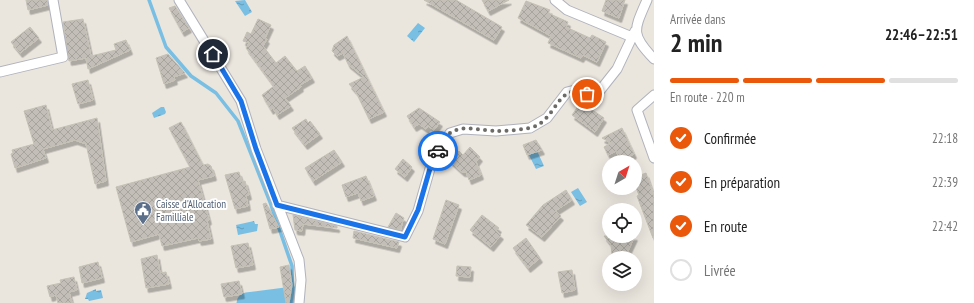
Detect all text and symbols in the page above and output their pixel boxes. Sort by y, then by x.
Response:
text: Arrivée dans [670,11,725,28]
text: 22:46–22:51 [885,25,958,44]
text: 2 min [670,26,723,59]
pin [196,37,230,71]
icon: home [202,43,224,65]
pin [570,77,604,111]
icon: bag [576,83,598,105]
text: En route · 220 m [670,89,745,106]
icon: check [670,127,692,149]
text: Confirmée [704,129,756,148]
text: 22:18 [932,130,958,147]
courier [418,131,458,171]
icon: car [427,140,449,162]
north arrow [602,155,642,195]
map controls [602,155,642,291]
icon: check [670,171,692,193]
text: En préparation [704,173,780,192]
text: 22:39 [932,174,958,191]
place label: Caisse d'Allocation Familliale [156,197,226,224]
public building icon: Caisse d'Allocation Familliale [133,200,153,225]
button: locate [602,203,642,243]
icon: check [670,215,692,237]
text: En route [704,217,748,236]
text: 22:42 [932,218,958,235]
button: layers [602,251,642,291]
text: Livrée [704,261,736,280]

